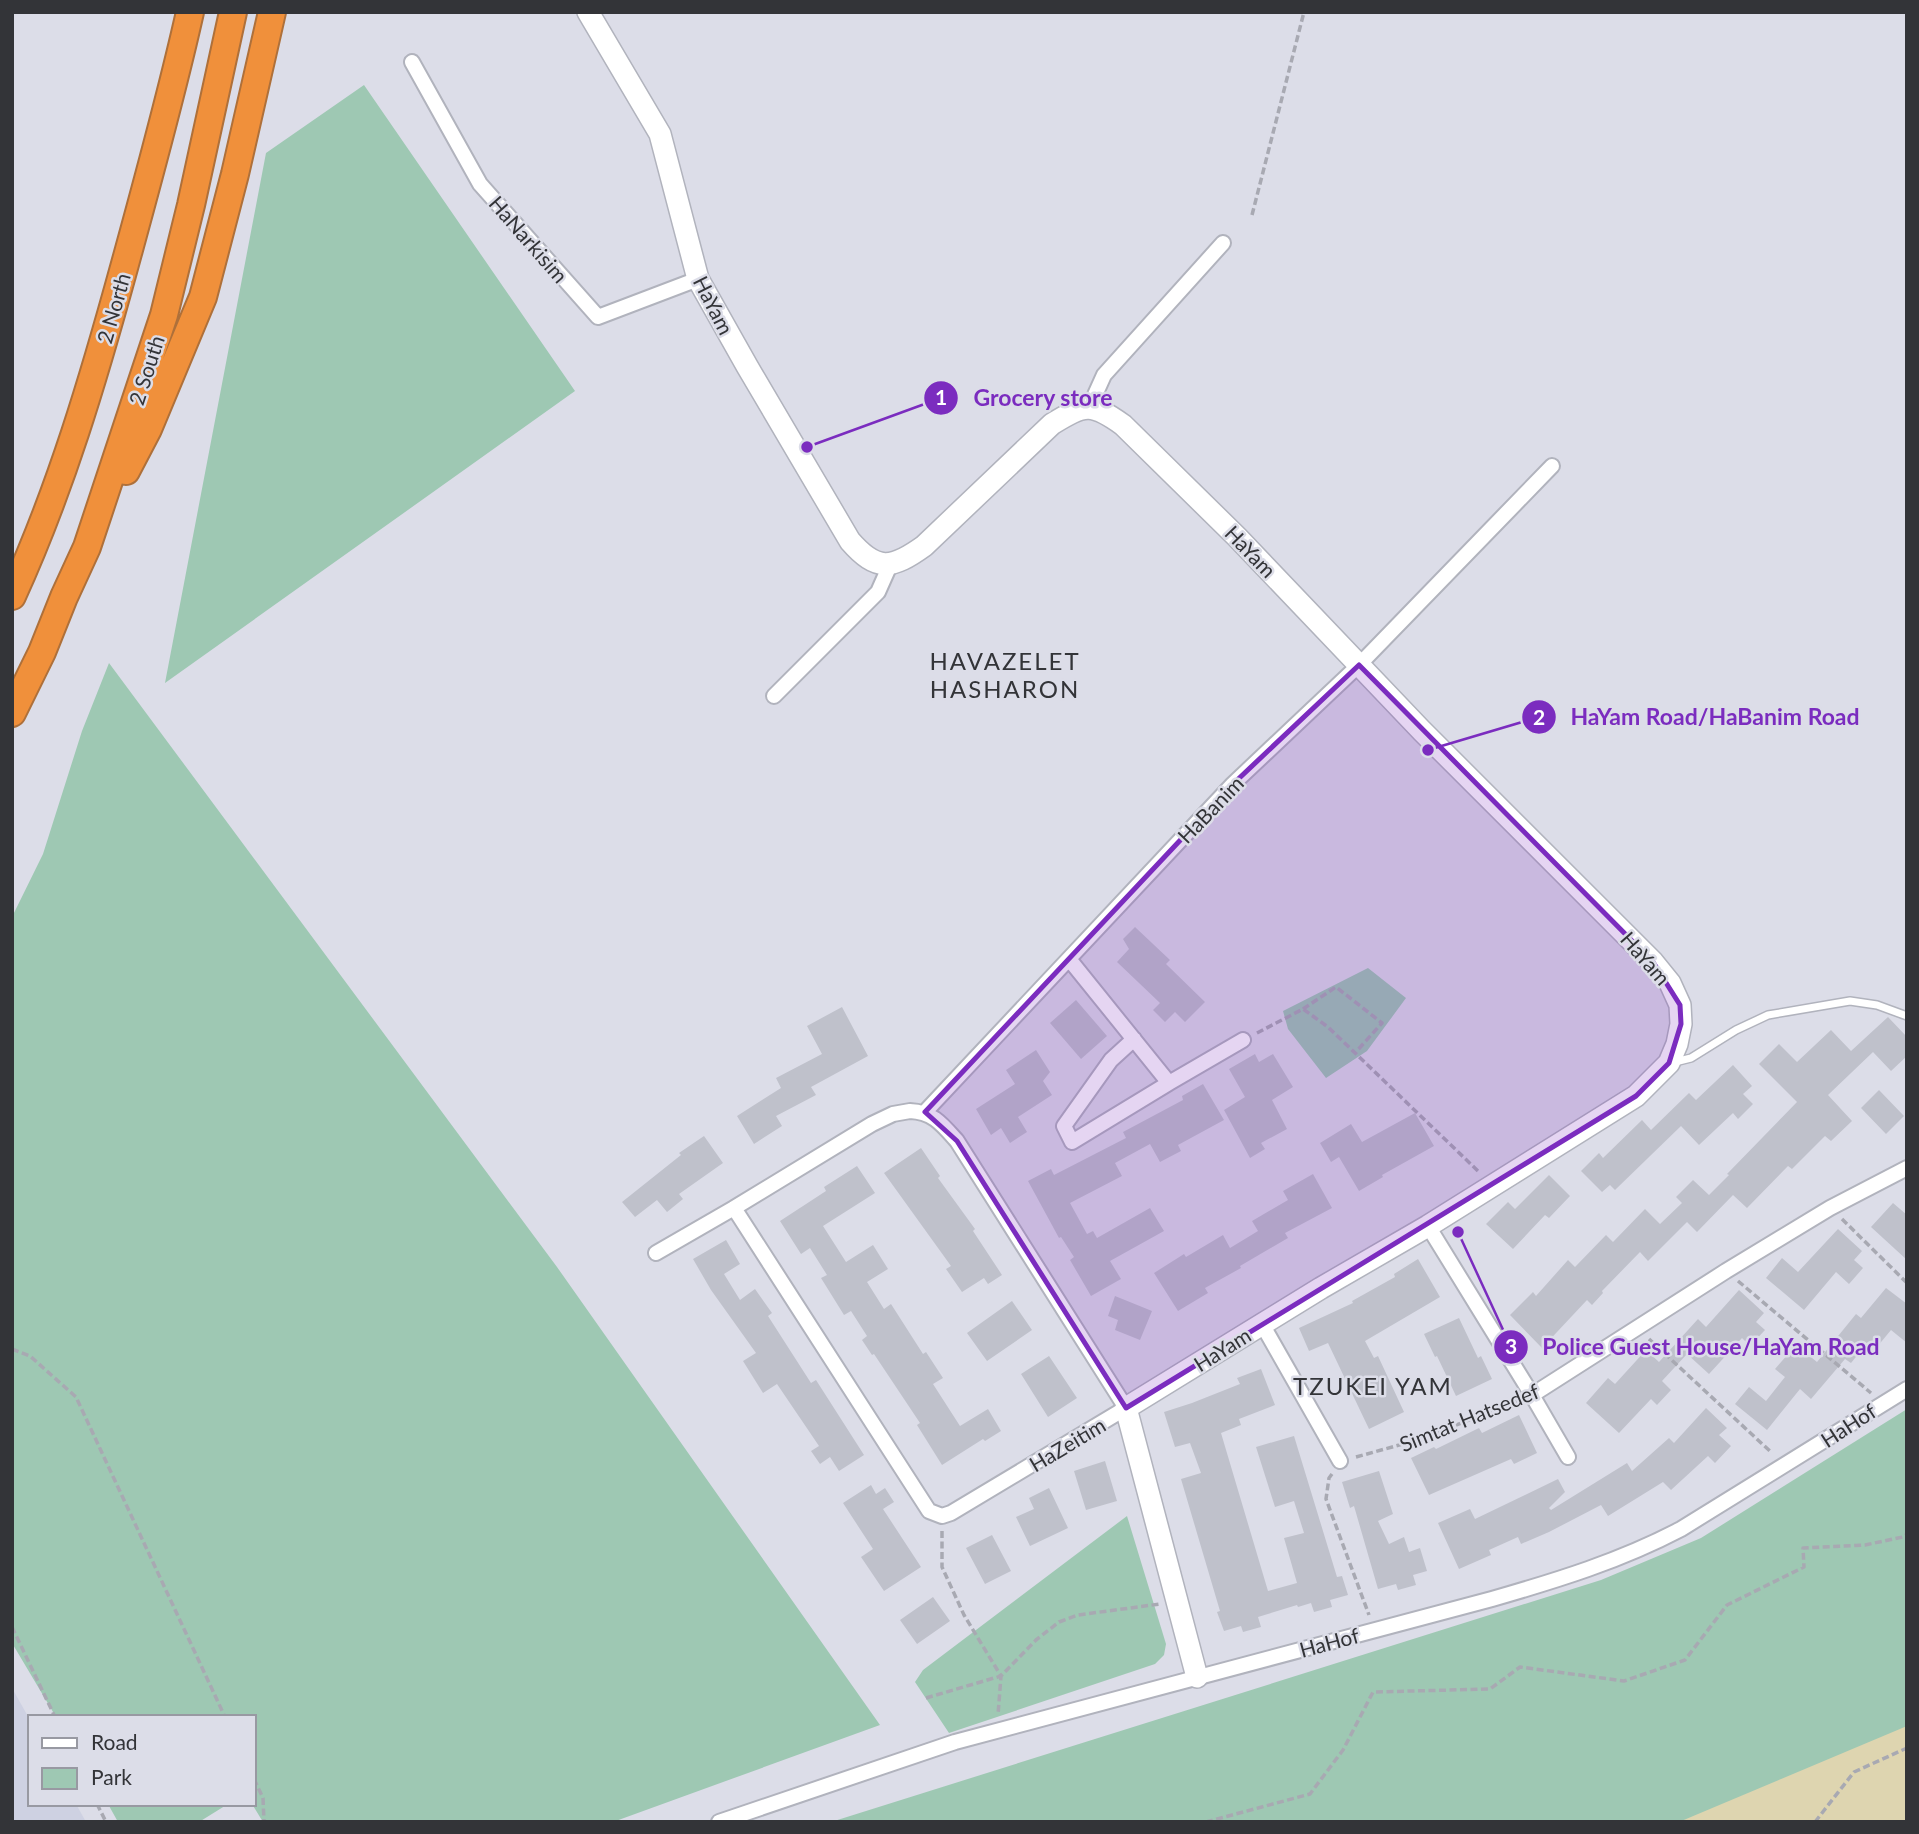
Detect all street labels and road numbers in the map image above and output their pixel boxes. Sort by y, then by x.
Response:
street label: HaNarkisim [485,190,573,288]
street label: 2 North [91,270,135,346]
street label: HaYam [689,272,739,338]
street label: 2 South [123,332,169,408]
street label: HaYam [1220,520,1282,582]
street label: HaBanim [1172,770,1248,848]
street label: HaYam [1616,926,1676,990]
street label: HaYam [1189,1322,1255,1376]
street label: Simtat Hatsedef [1396,1377,1543,1456]
street label: HaHof [1816,1398,1881,1452]
street label: HaZeitim [1024,1412,1110,1476]
street label: HaHof [1296,1622,1362,1662]

